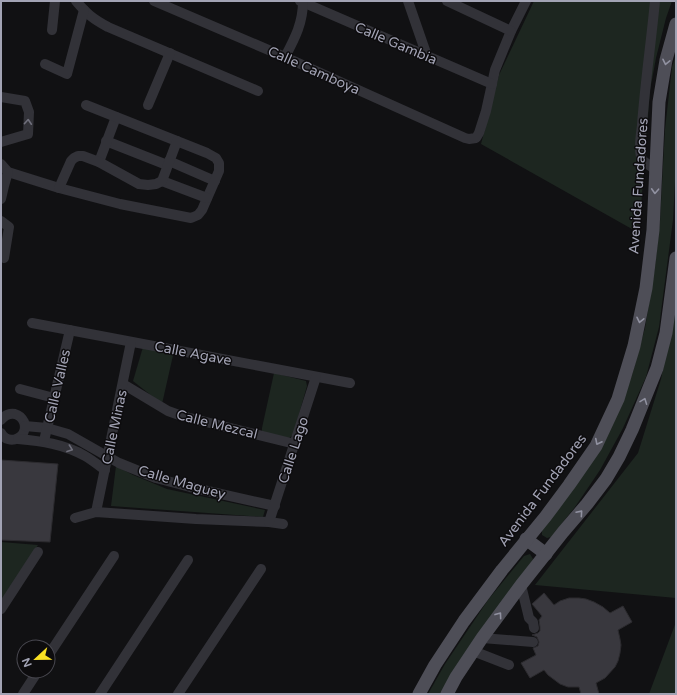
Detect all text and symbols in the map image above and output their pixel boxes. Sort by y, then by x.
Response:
street label: Calle Gambia [352,19,439,68]
street label: Calle Camboya [265,43,363,98]
one-way arrow [663,59,671,65]
street label: Avenida Fundadores [625,117,652,255]
one-way arrow [24,119,33,125]
one-way arrow [651,188,659,194]
one-way arrow [636,317,644,323]
street label: Calle Agave [153,338,233,369]
street label: Calle Valles [41,348,74,424]
street label: Calle Minas [98,388,131,466]
one-way arrow [640,397,648,404]
street label: Calle Mezcal [174,406,259,443]
street label: Calle Lago [275,415,312,486]
street label: Avenida Fundadores [495,430,590,550]
one-way arrow [595,438,602,445]
one-way arrow [66,445,73,453]
street label: Calle Maguey [136,462,228,503]
one-way arrow [575,510,582,518]
one-way arrow [494,612,501,619]
north arrow [16,639,56,679]
text: N [20,656,35,669]

